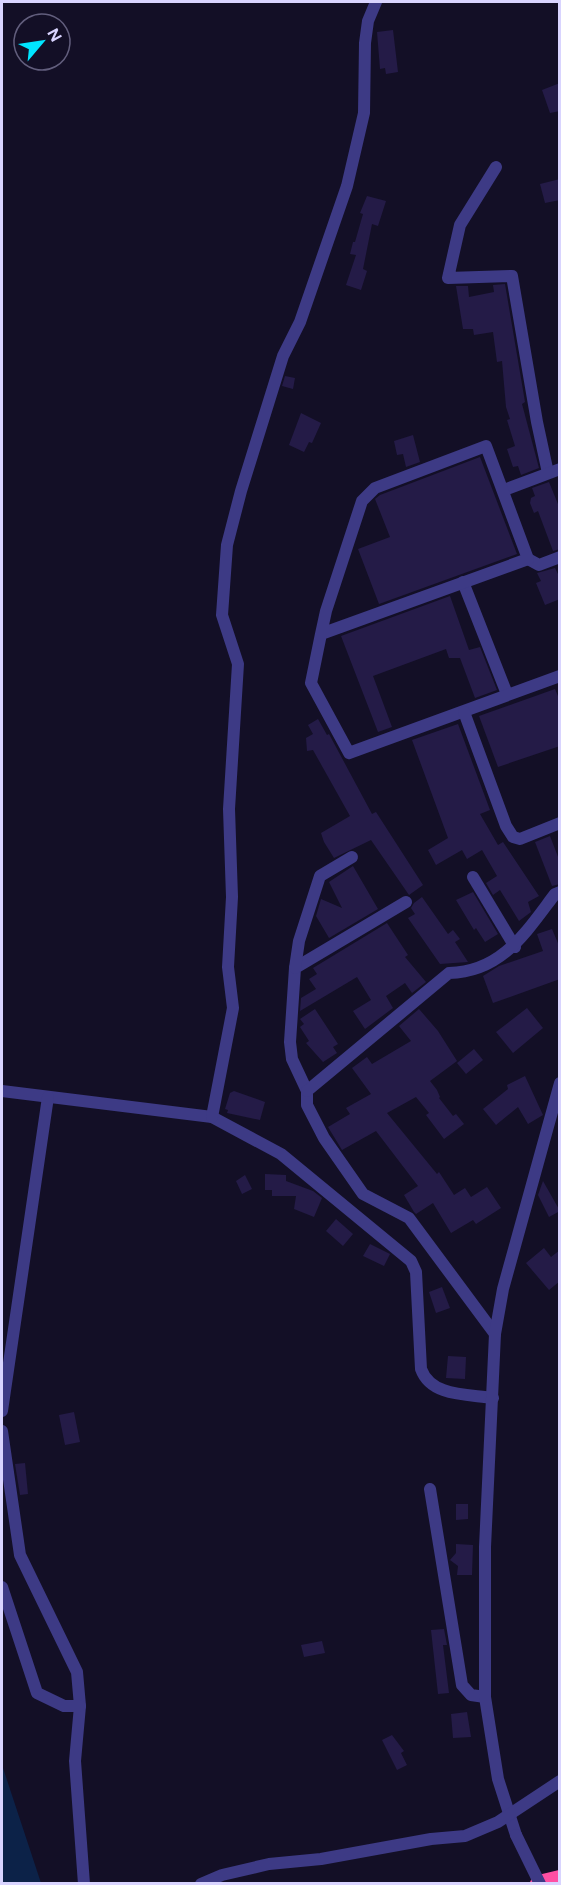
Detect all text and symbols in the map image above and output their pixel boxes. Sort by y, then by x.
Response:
north arrow [12,12,72,72]
text: N [43,25,66,45]

